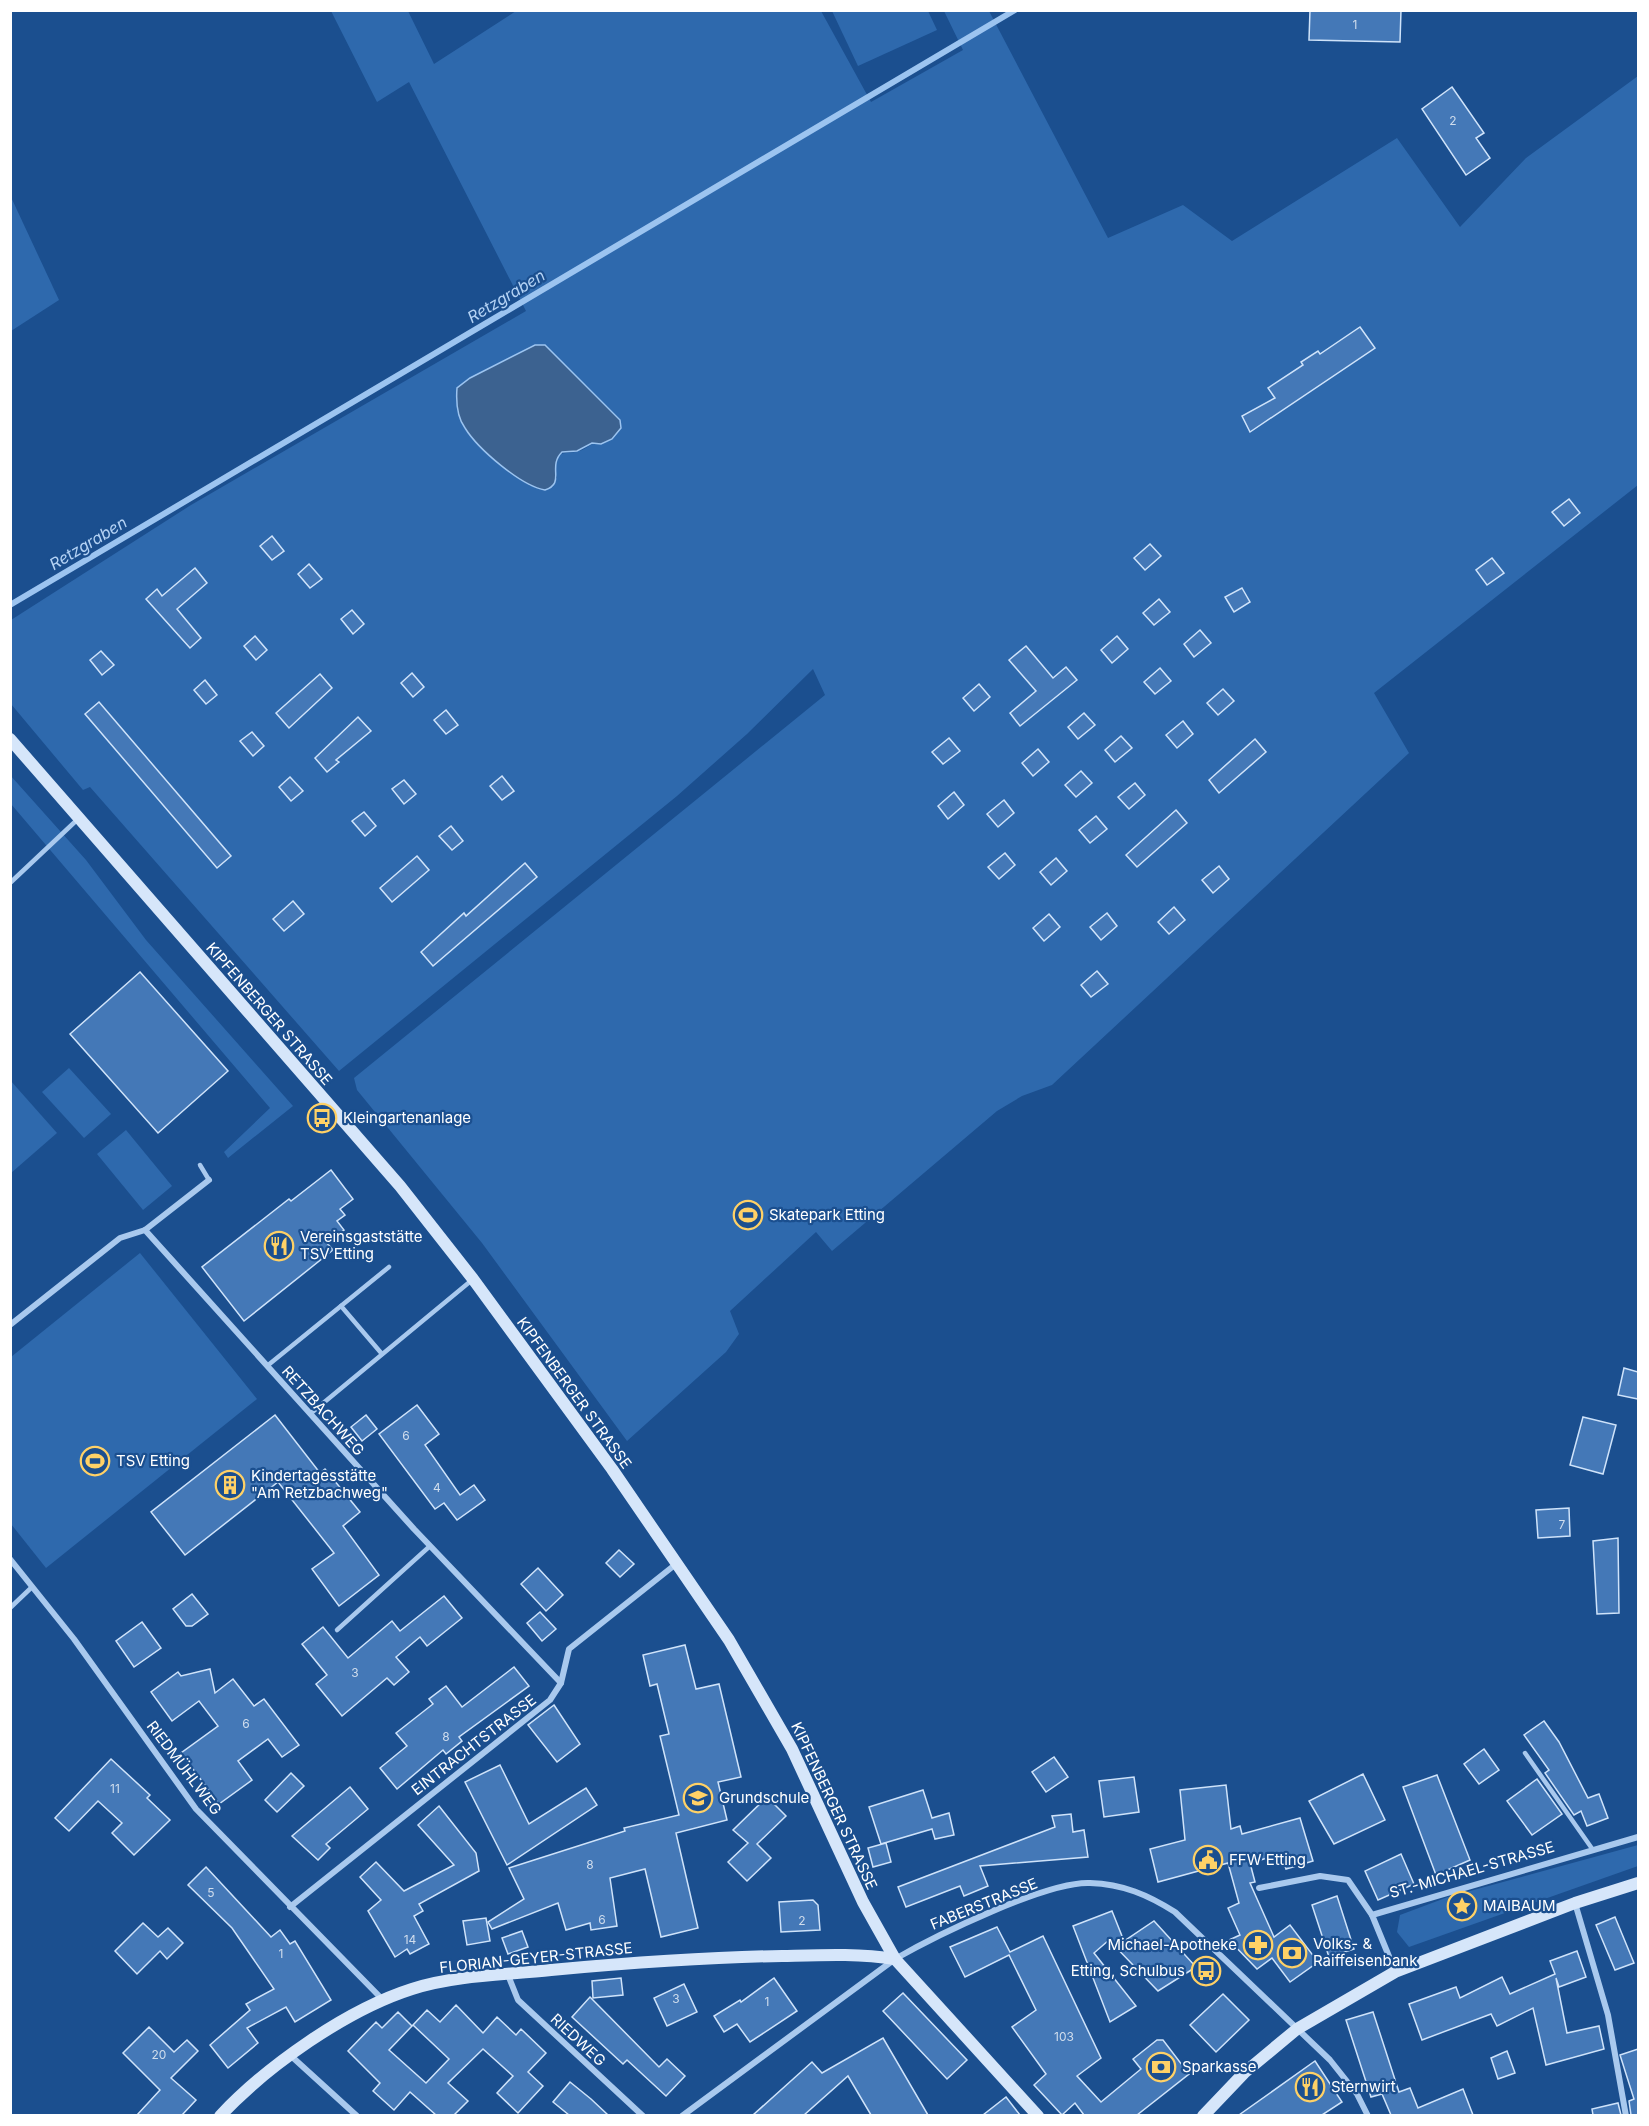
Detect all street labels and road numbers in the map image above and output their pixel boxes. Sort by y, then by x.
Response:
street label: KIPFENBERGER STRASSE [202,938,337,1089]
street label: KIPFENBERGER STRASSE [513,1313,636,1472]
street label: RETZBACHWEG [278,1362,369,1460]
street label: EINTRACHTSTRASSE [408,1690,540,1799]
street label: RIEDMÜHLWEG [143,1717,226,1818]
street label: KIPFENBERGER STRASSE [787,1719,882,1893]
street label: ST.-MICHAEL-STRASSE [1387,1837,1557,1902]
street label: FABERSTRASSE [927,1873,1040,1934]
street label: FLORIAN-GEYER-STRASSE [438,1938,633,1977]
street label: RIEDWEG [547,2009,610,2070]

